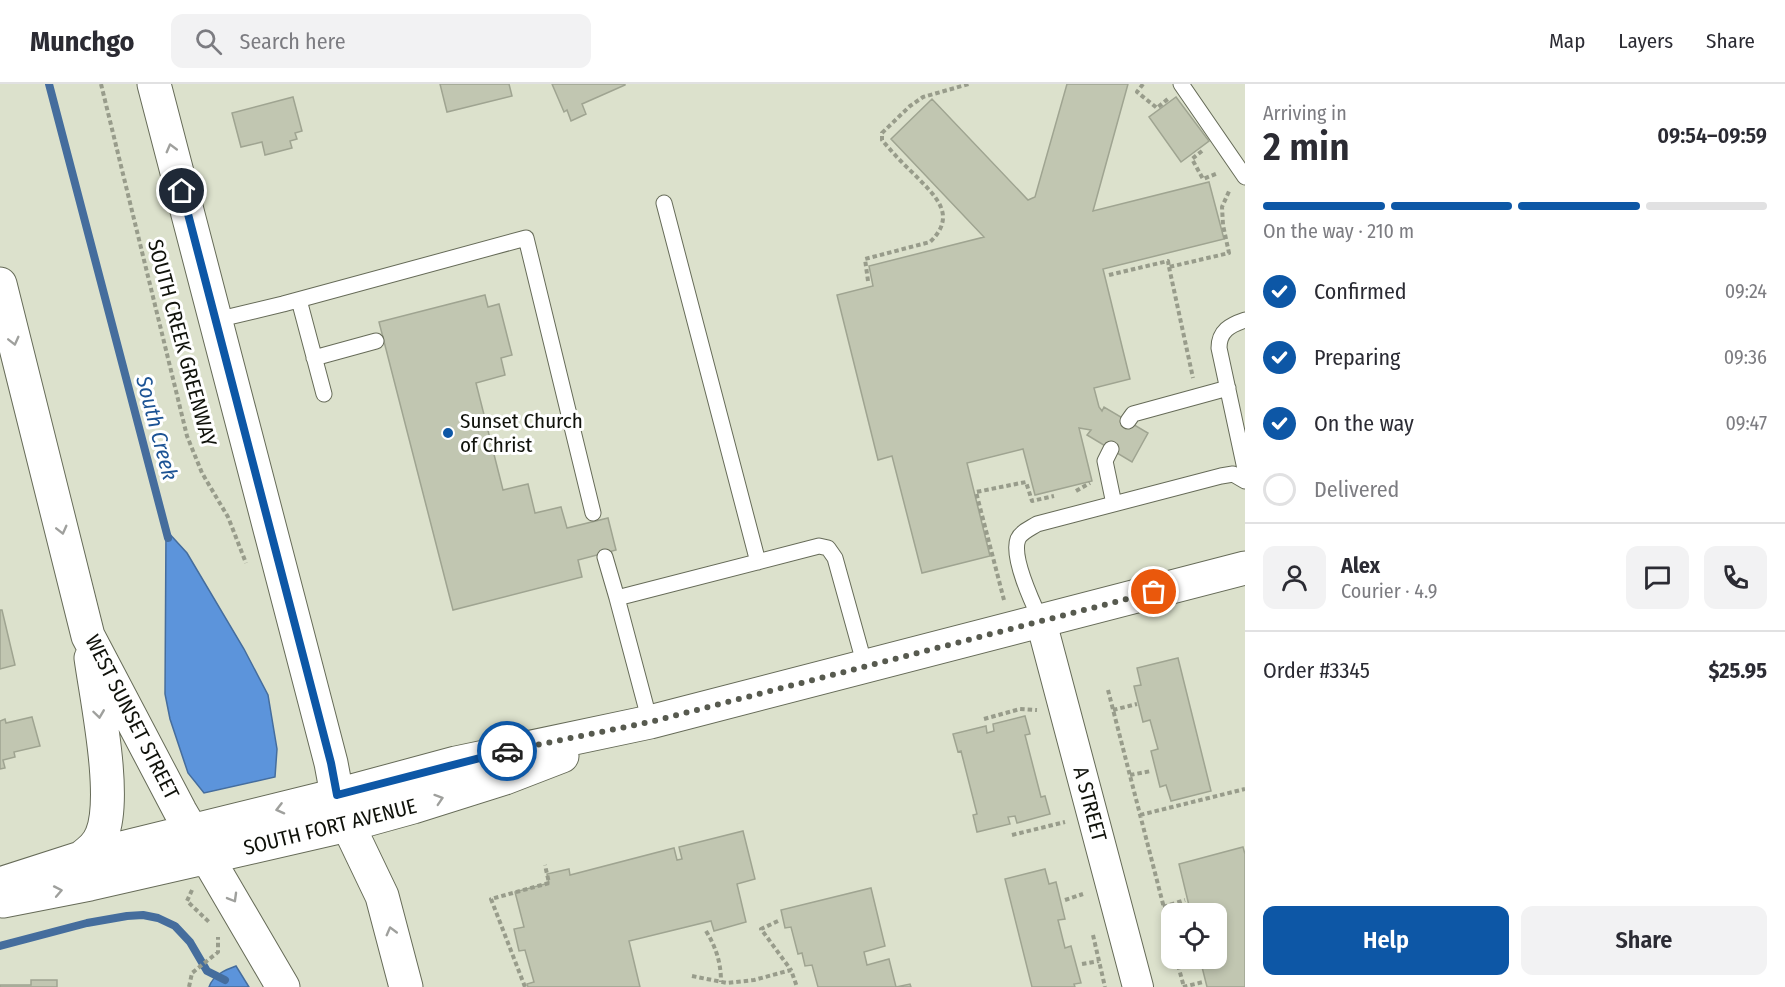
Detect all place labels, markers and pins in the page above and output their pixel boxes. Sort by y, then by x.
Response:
pin [156,165,207,216]
place label: Sunset Church of Christ [460,408,583,458]
marker: Sunset Church of Christ [441,426,455,440]
pin [1128,566,1179,617]

